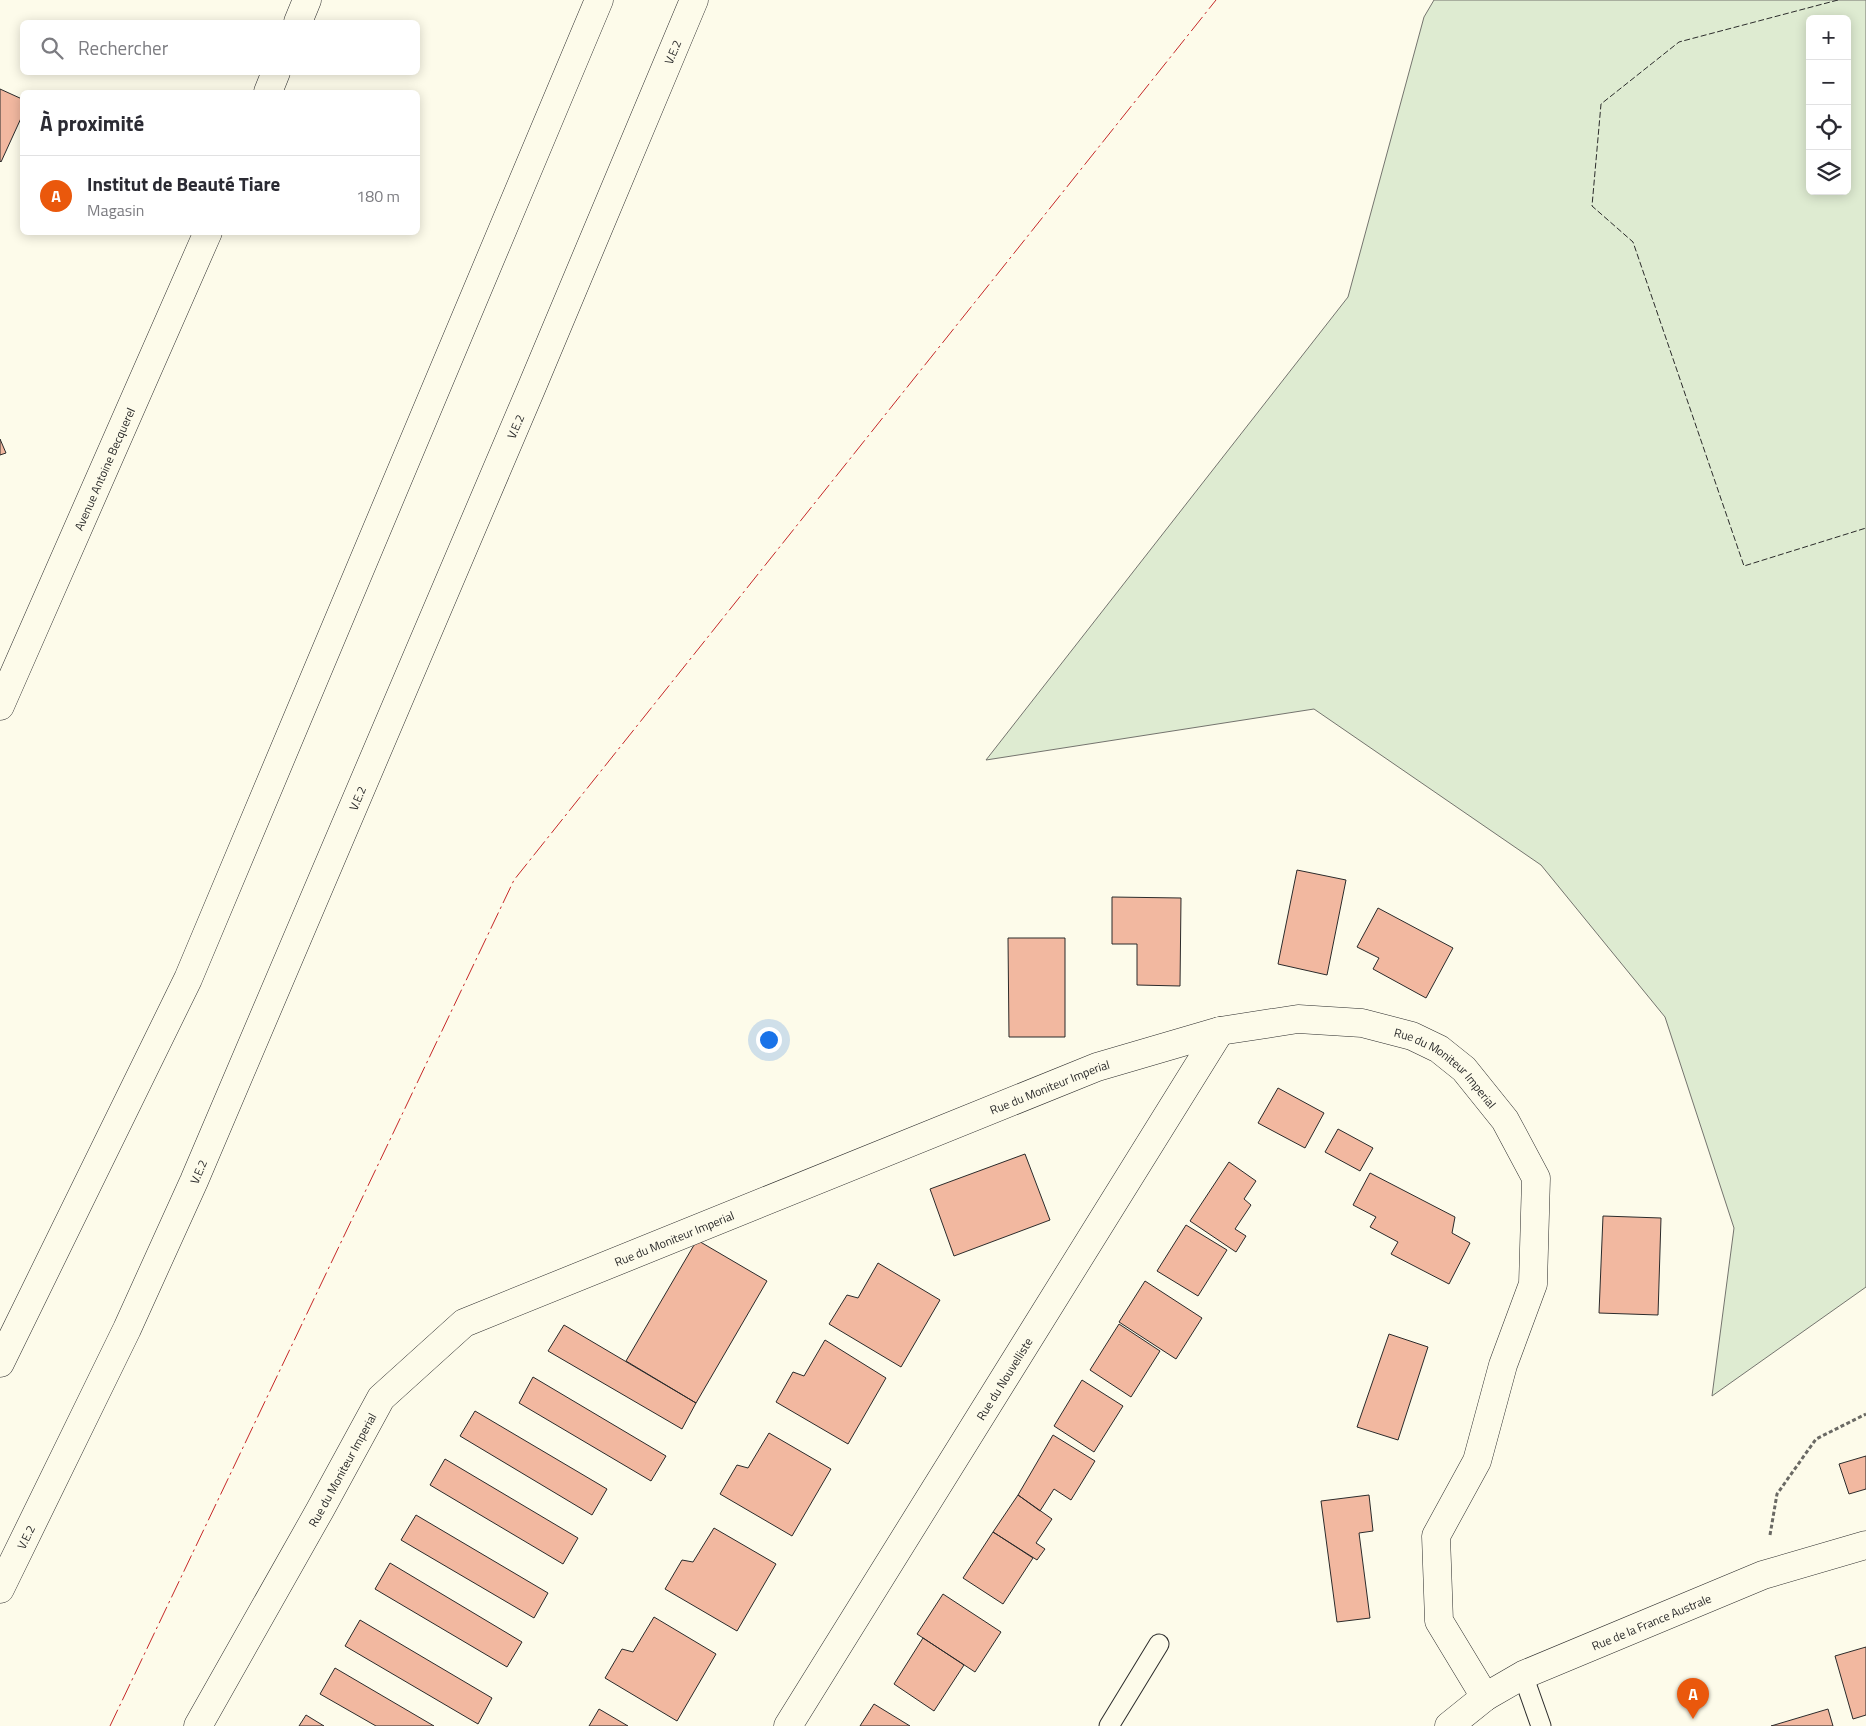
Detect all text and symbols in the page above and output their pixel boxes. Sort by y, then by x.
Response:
map controls [1806,15,1851,195]
button: + [1806,15,1851,60]
search box [20,20,420,75]
text: Rechercher [78,33,168,62]
icon: search [38,34,66,62]
street label: V.E.2 [659,37,686,67]
button: − [1806,60,1851,105]
button: locate [1806,105,1851,150]
text: À proximité [40,107,144,139]
button: layers [1806,150,1851,195]
text: Institut de Beauté Tiare [87,169,280,198]
text: A [51,184,61,208]
text: 180 m [356,184,400,208]
text: Magasin [87,198,144,222]
street label: Avenue Antoine Becquerel [69,404,139,533]
street label: V.E.2 [502,411,529,441]
street label: V.E.2 [343,783,371,813]
street label: Rue du Moniteur Imperial [1392,1022,1501,1112]
your location [756,1027,782,1053]
street label: Rue du Moniteur Imperial [987,1054,1112,1119]
street label: V.E.2 [184,1156,212,1187]
street label: Rue du Moniteur Imperial [611,1205,737,1271]
street label: Rue du Nouvelliste [971,1334,1037,1424]
street label: Rue du Moniteur Imperial [303,1409,381,1530]
street label: V.E.2 [11,1522,39,1552]
street label: Rue de la France Australe [1589,1588,1714,1655]
pin: A [1677,1678,1709,1719]

